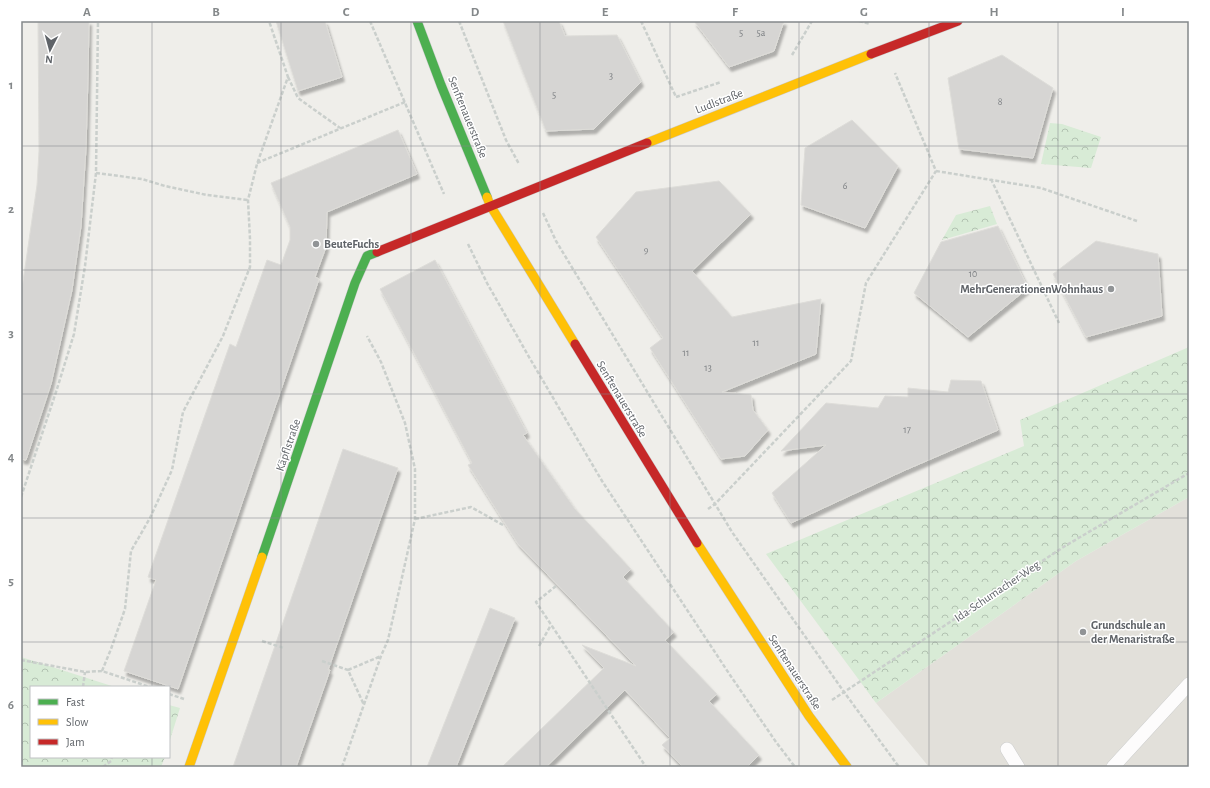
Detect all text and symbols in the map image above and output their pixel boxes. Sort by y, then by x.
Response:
text: A [83,6,91,19]
text: B [212,6,220,19]
text: C [343,6,350,19]
text: D [471,6,480,19]
text: E [602,6,609,19]
text: F [732,6,739,19]
text: G [860,6,868,19]
text: H [989,6,999,19]
text: I [1121,6,1125,19]
house number: 5 [739,28,743,38]
house number: 5a [757,28,766,38]
north arrow [30,30,70,70]
text: N [45,54,53,65]
house number: 3 [609,71,613,81]
street label: Senftenauerstraße [446,74,490,160]
text: 1 [9,79,13,92]
street label: Ludlstraße [693,86,745,116]
house number: 5 [552,90,556,100]
house number: 8 [998,97,1003,107]
house number: 6 [843,181,848,191]
text: 2 [8,203,14,216]
place label: BeuteFuchs [324,238,379,250]
marker: BeuteFuchs [311,239,321,249]
house number: 9 [644,245,649,255]
house number: 10 [969,269,977,279]
place label: MehrGenerationenWohnhaus [960,283,1103,295]
marker: MehrGenerationenWohnhaus [1106,284,1116,294]
text: 3 [8,327,14,340]
house number: 11 [753,338,759,348]
house number: 11 [683,348,689,358]
street label: Senftenauerstraße [594,359,650,439]
house number: 13 [704,363,712,373]
street label: Käpflstraße [273,417,303,473]
house number: 17 [903,425,911,435]
text: 4 [8,451,15,464]
street label: Ida-Schumacher-Weg [952,558,1042,624]
text: 5 [8,575,14,588]
place label: Grundschule an der Menaristraße [1091,619,1175,645]
marker: Grundschule an der Menaristraße [1078,627,1088,637]
street label: Senftenauerstraße [766,632,824,712]
legend [30,686,170,758]
text: Fast [66,696,85,708]
text: 6 [8,699,14,712]
text: Slow [66,716,88,728]
text: Jam [66,736,85,748]

